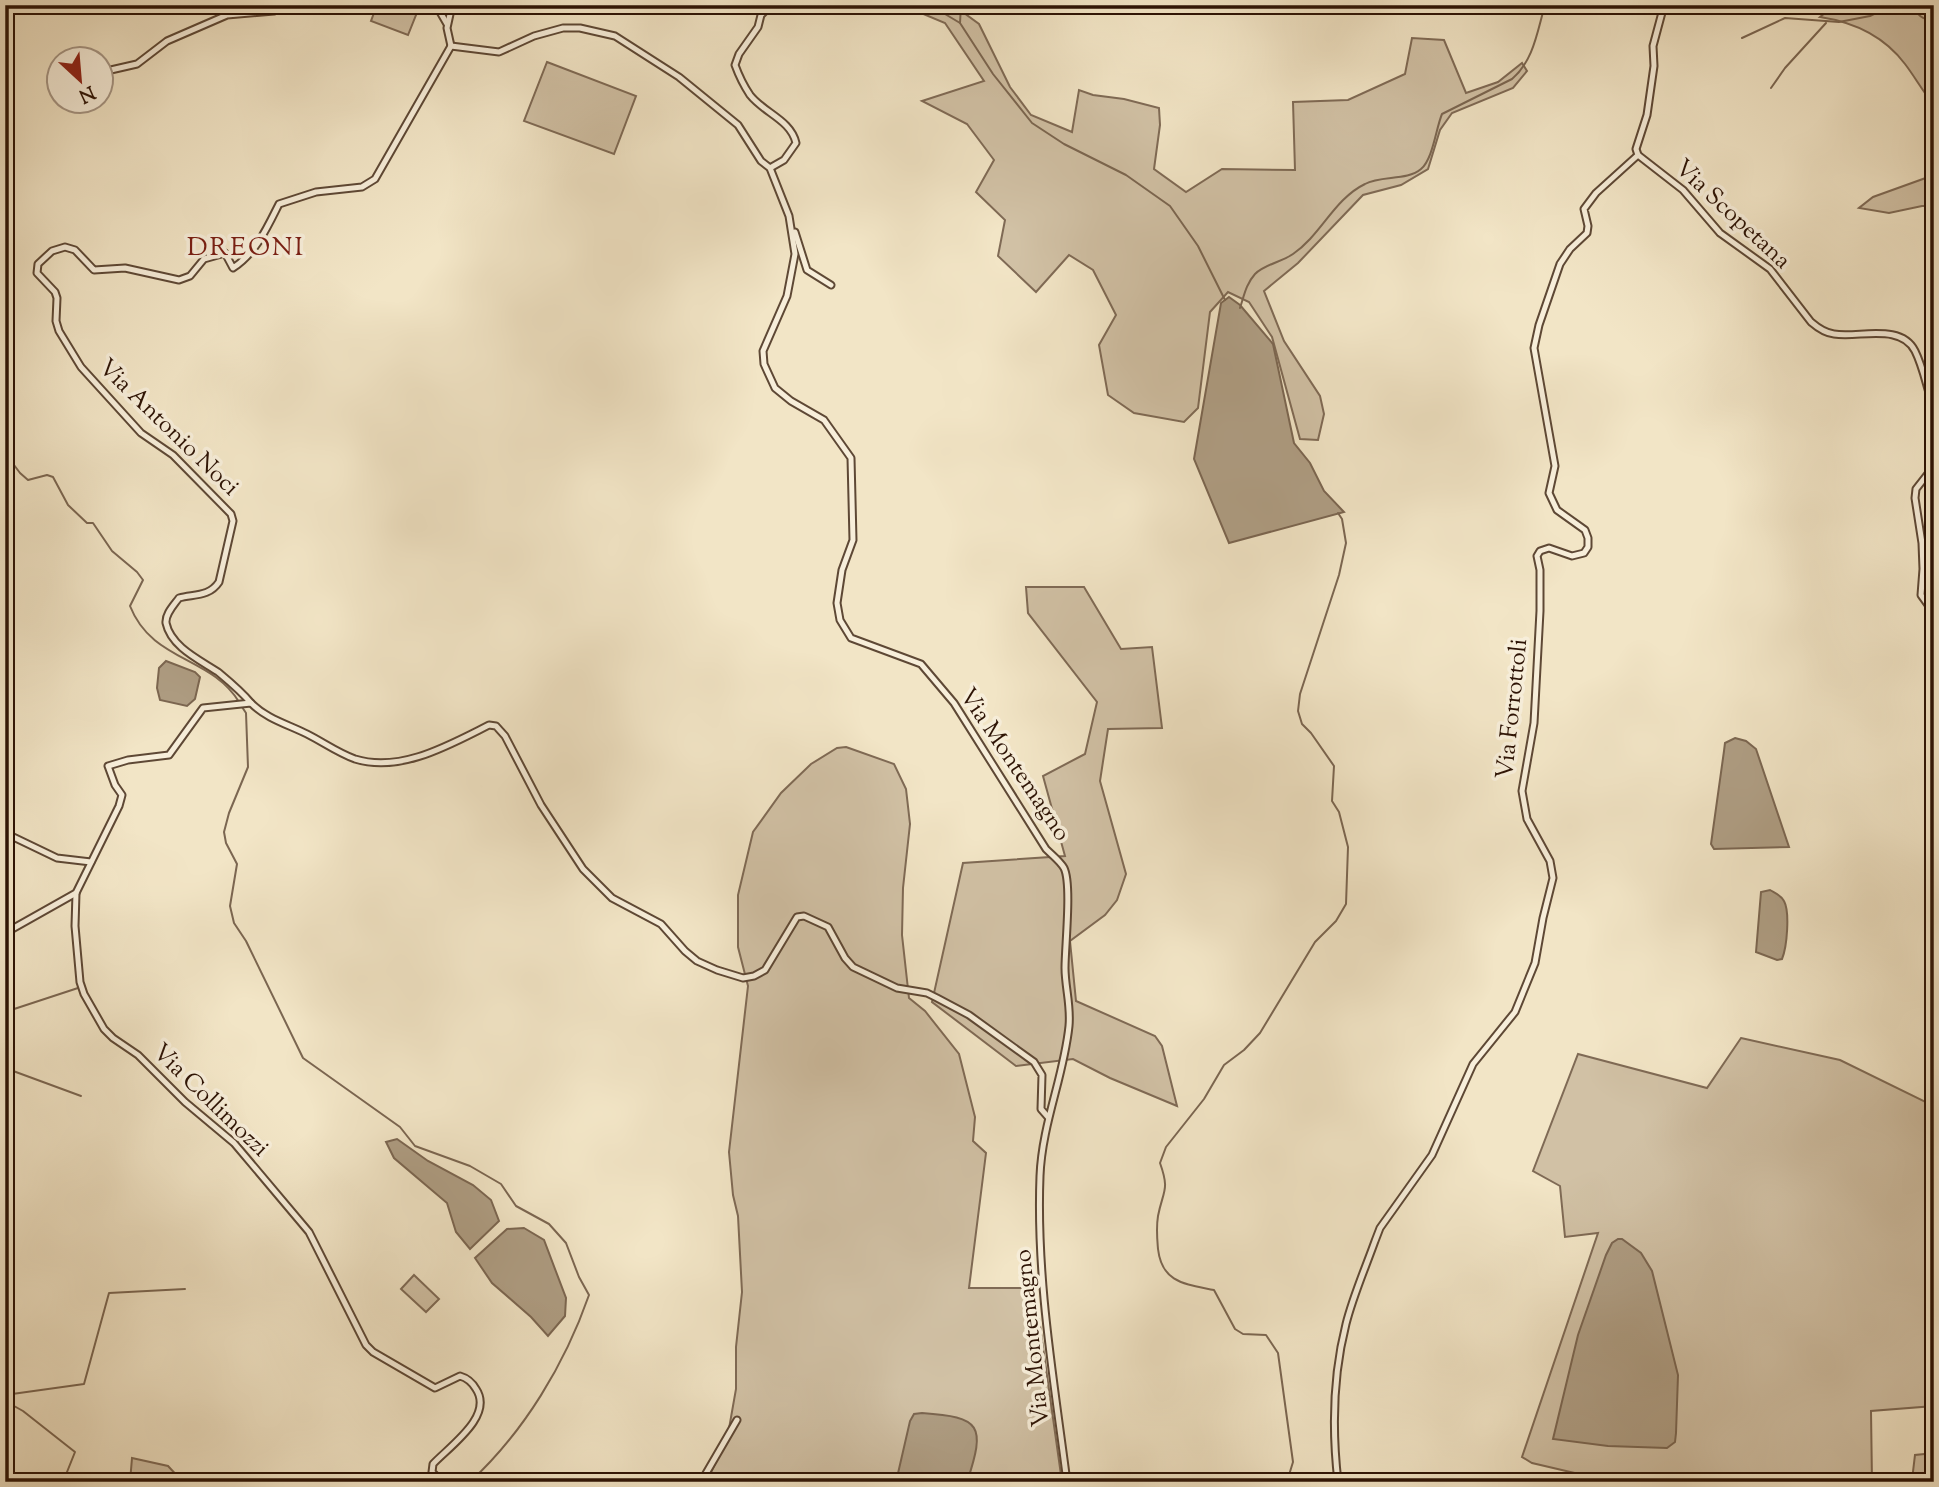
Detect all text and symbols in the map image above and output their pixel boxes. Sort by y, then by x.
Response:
north arrow [46,46,116,116]
text: N [74,78,99,108]
street label: Via Scopetana [1666,152,1798,278]
district label: DREONI [187,230,305,267]
street label: Via Antonio Noci [90,352,246,504]
street label: Via Forrottoli [1489,637,1537,781]
street label: Via Montemagno [950,682,1078,848]
street label: Via Collimozzi [144,1036,276,1166]
street label: Via Montemagno [1007,1247,1059,1429]

